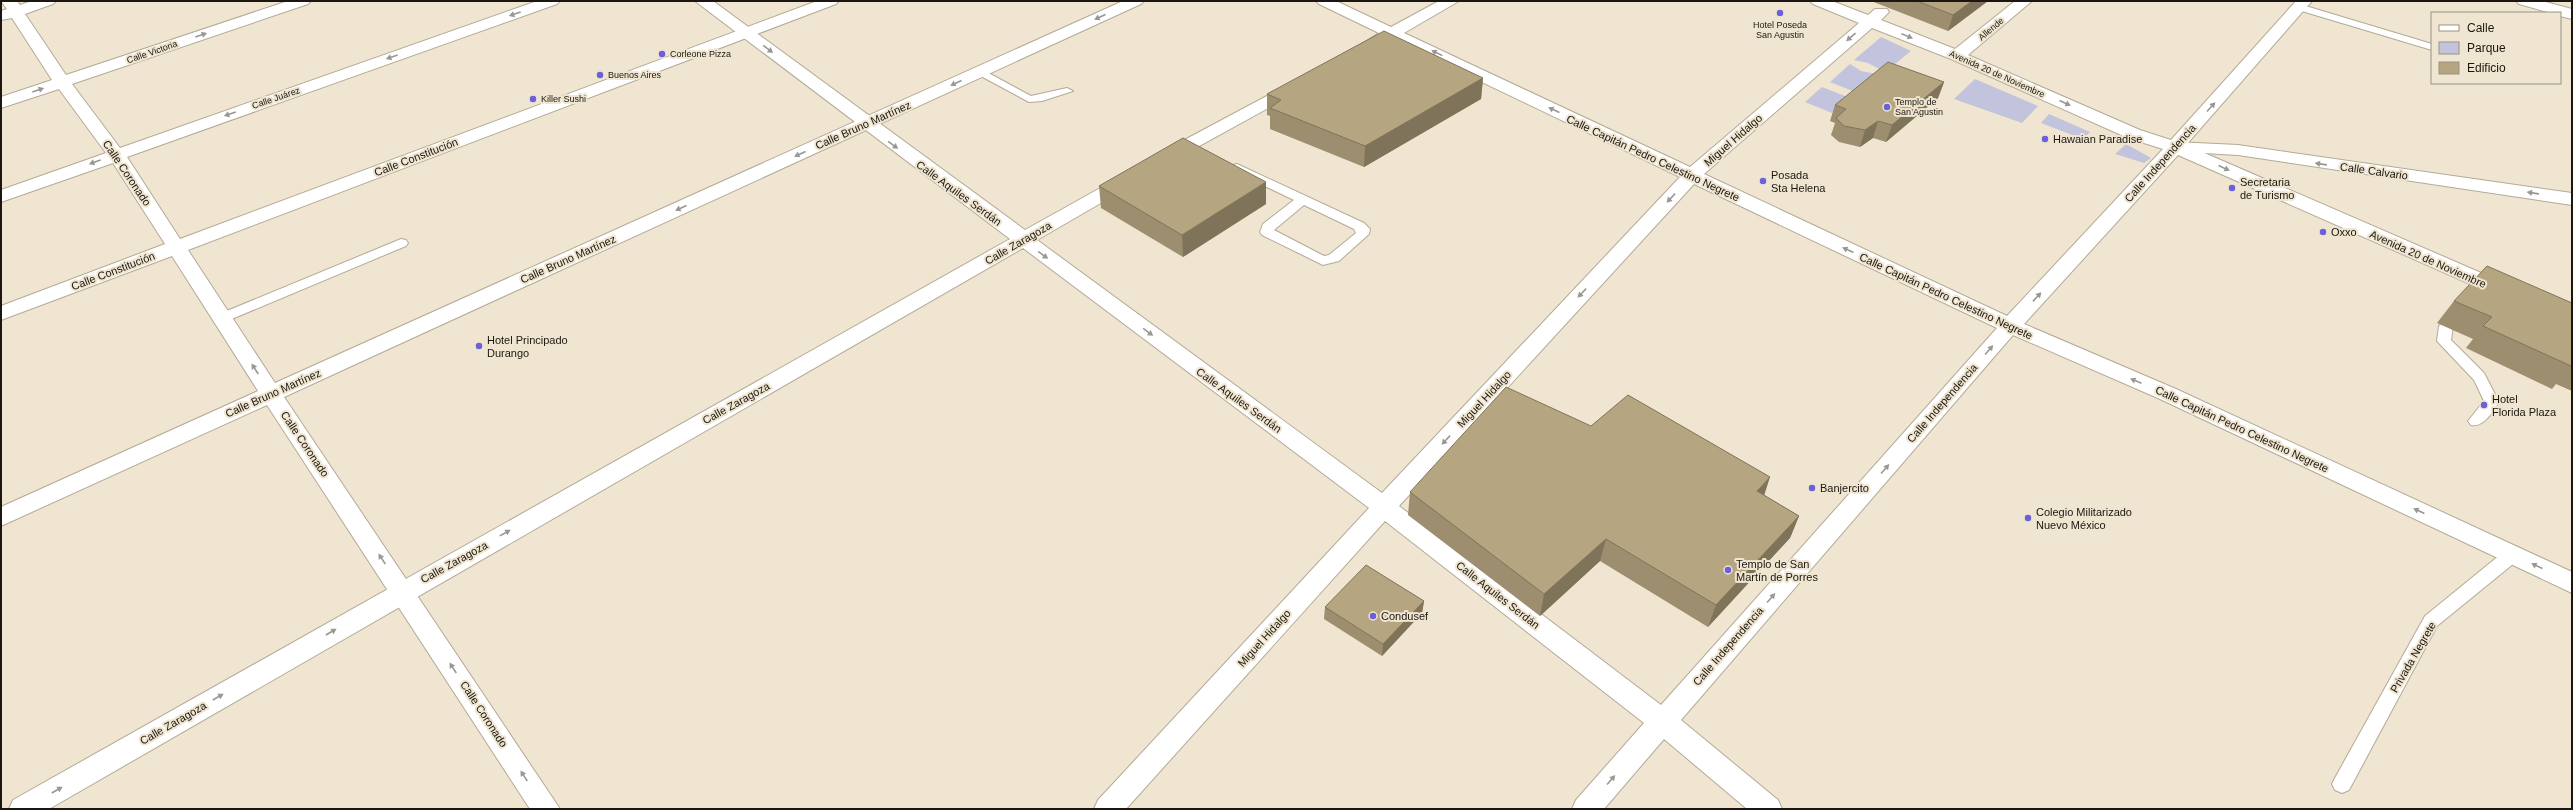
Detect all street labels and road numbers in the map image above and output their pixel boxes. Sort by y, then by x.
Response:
street label: Allende [1976,16,2006,42]
street label: Calle Victoria [125,39,179,65]
street label: Avenida 20 de Noviembre [1948,48,2046,100]
street label: Calle Juárez [251,85,302,111]
street label: Calle Bruno Martínez [813,99,913,151]
street label: Miguel Hidalgo [1702,112,1764,168]
street label: Calle Capitán Pedro Celestino Negrete [1565,113,1741,203]
street label: Calle Independencia [2122,121,2199,204]
street label: Calle Constitución [372,136,460,178]
street label: Calle Coronado [101,138,153,208]
street label: Calle Aquiles Serdán [914,158,1004,228]
street label: Calle Calvario [2339,160,2409,182]
street label: Calle Zaragoza [983,219,1054,267]
street label: Avenida 20 de Noviembre [2368,228,2488,290]
street label: Calle Bruno Martínez [518,233,618,285]
street label: Calle Constitución [69,250,157,292]
street label: Calle Capitán Pedro Celestino Negrete [1858,251,2034,341]
street label: Calle Independencia [1905,361,1980,445]
street label: Calle Aquiles Serdán [1194,365,1284,435]
street label: Calle Bruno Martínez [223,367,323,419]
street label: Miguel Hidalgo [1455,368,1513,430]
street label: Calle Zaragoza [700,379,772,426]
street label: Calle Capitán Pedro Celestino Negrete [2154,384,2330,474]
street label: Calle Coronado [279,409,331,479]
street label: Calle Zaragoza [418,538,490,585]
street label: Calle Aquiles Serdán [1454,559,1542,631]
street label: Calle Independencia [1691,604,1766,688]
street label: Miguel Hidalgo [1235,607,1293,669]
street label: Privada Negrete [2388,620,2438,694]
street label: Calle Coronado [458,679,510,749]
street label: Calle Zaragoza [138,699,209,747]

